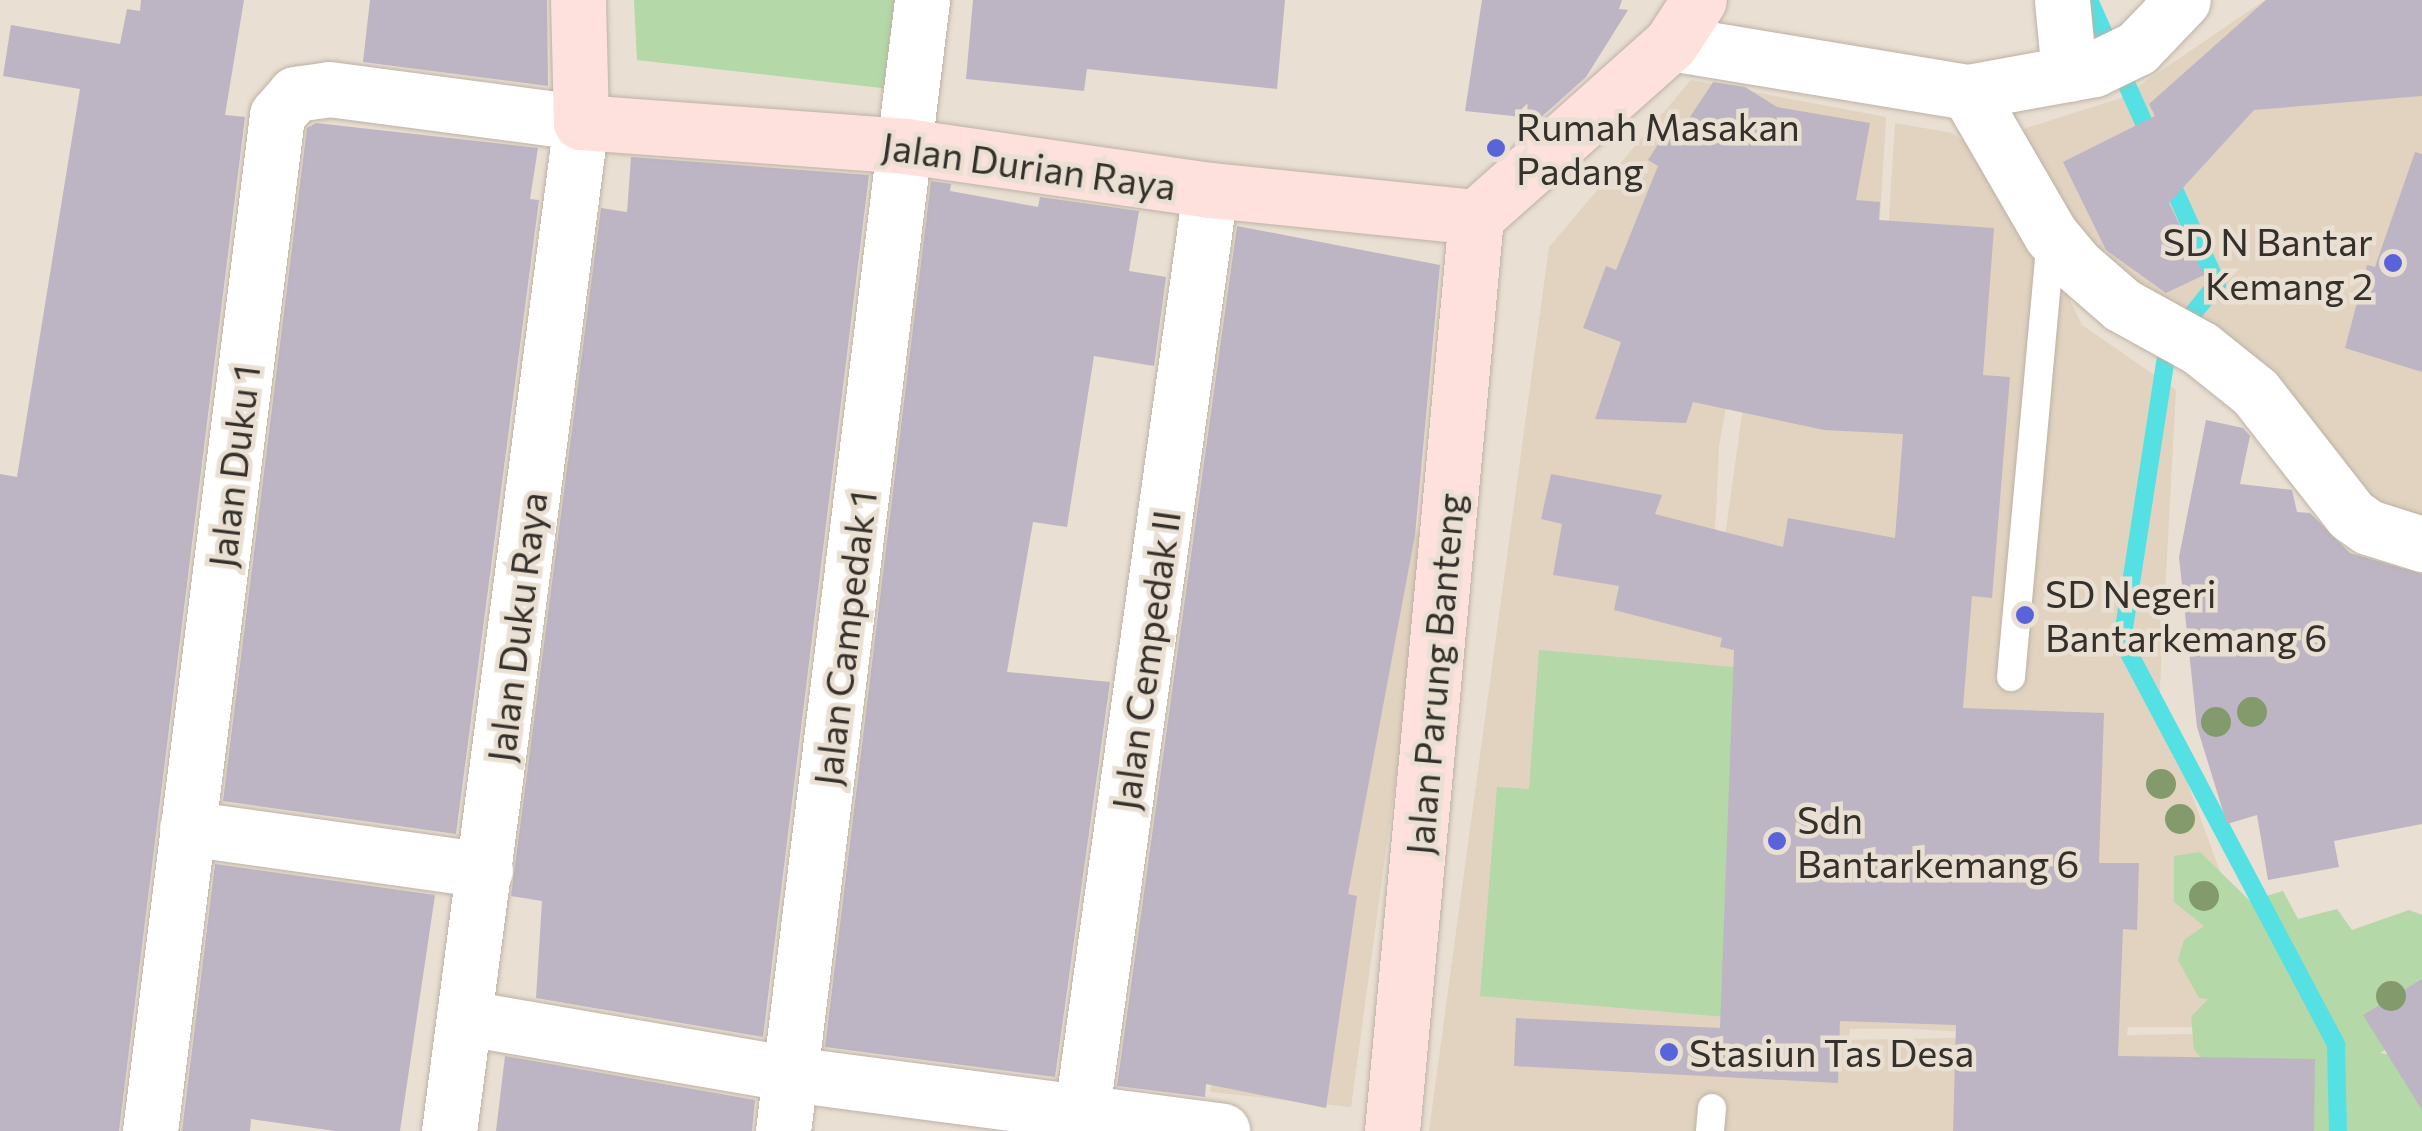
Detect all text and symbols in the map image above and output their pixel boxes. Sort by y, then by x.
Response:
place label: Rumah Masakan Padang [1516,103,1800,192]
street label: Jalan Durian Raya [879,122,1179,208]
marker: Rumah Masakan Padang [1485,137,1507,159]
place label: SD N Bantar Kemang 2 [2163,218,2373,308]
marker: SD N Bantar Kemang 2 [2382,252,2404,274]
street label: Jalan Duku 1 [198,362,268,570]
street label: Jalan Campedak 1 [803,488,885,788]
street label: Jalan Duku Raya [477,489,555,765]
street label: Jalan Parung Banteng [1395,491,1473,857]
street label: Jalan Cempedak II [1101,507,1189,813]
place label: SD Negeri Bantarkemang 6 [2045,570,2327,659]
marker: SD Negeri Bantarkemang 6 [2014,604,2036,626]
place label: Sdn Bantarkemang 6 [1797,796,2079,886]
marker: Sdn Bantarkemang 6 [1766,830,1788,852]
place label: Stasiun Tas Desa [1689,1029,1974,1075]
marker: Stasiun Tas Desa [1658,1041,1680,1063]

